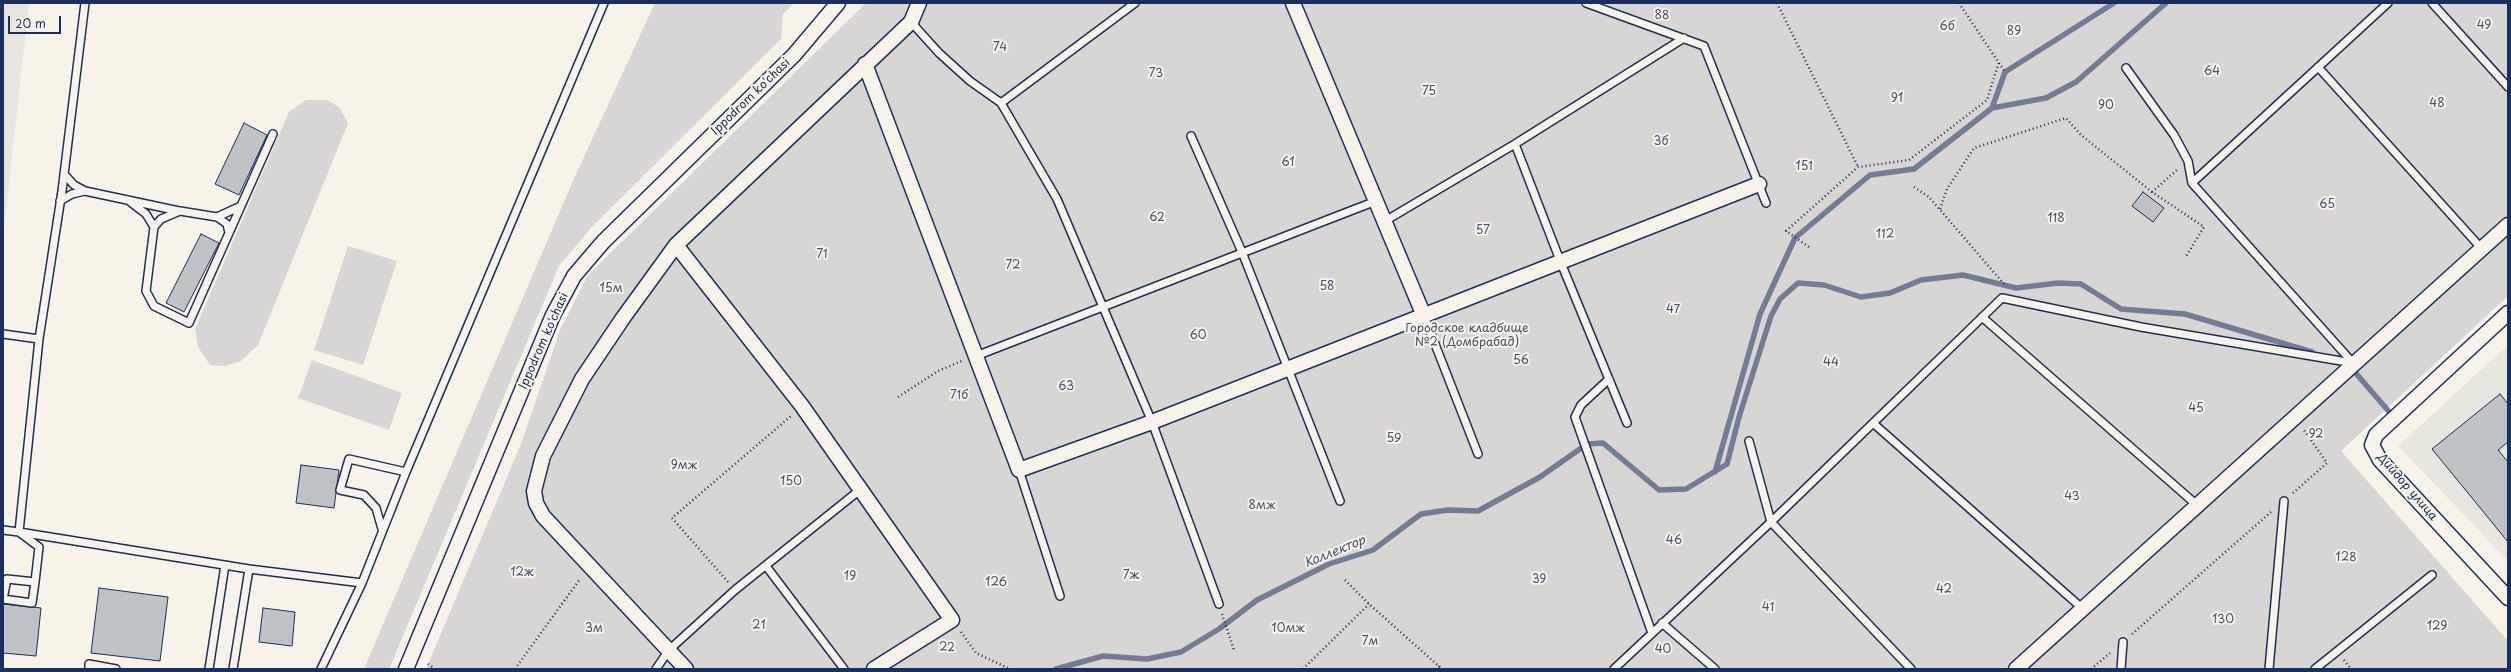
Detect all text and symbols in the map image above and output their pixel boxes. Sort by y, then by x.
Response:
scale bar [10,8,63,34]
park label: 88 [1655,9,1669,23]
text: 20 m [15,14,46,32]
park label: 49 [2477,19,2491,33]
park label: 6б [1939,20,1955,34]
park label: 89 [2007,25,2021,39]
park label: 74 [993,41,1007,55]
street label: Ippodrom ko'chasi [709,56,793,138]
park label: 64 [2204,65,2220,79]
park label: 73 [1149,67,1163,81]
park label: 75 [1422,85,1436,99]
park label: 91 [1891,92,1903,106]
park label: 48 [2429,97,2445,111]
park label: 90 [2098,99,2114,113]
park label: 3б [1654,135,1668,149]
park label: 61 [1281,156,1295,170]
park label: 151 [1795,160,1813,174]
park label: 65 [2319,198,2335,212]
park label: 62 [1149,211,1165,225]
park label: 118 [2047,212,2065,226]
park label: 57 [1476,224,1490,238]
park label: 112 [1876,228,1894,242]
park label: 71 [816,248,828,262]
park label: 72 [1005,259,1021,273]
park label: 58 [1319,280,1335,294]
park label: 15м [600,282,622,296]
street label: Ippodrom ko'chasi [516,290,572,392]
park label: 47 [1666,303,1680,317]
park label: Городское кладбище №2 (Домбрабад) [1405,322,1529,350]
park label: 60 [1189,329,1207,343]
park label: 56 [1513,354,1529,368]
park label: 44 [1823,356,1839,370]
park label: 63 [1058,380,1074,394]
park label: 71б [950,389,968,403]
park label: 45 [2188,402,2204,416]
park label: 92 [2308,428,2324,442]
park label: 59 [1387,432,1401,446]
street label: Дийдор улица [2374,450,2440,524]
park label: 9мж [671,459,697,473]
park label: 150 [780,475,802,489]
park label: 43 [2064,490,2080,504]
park label: 8мж [1249,499,1275,513]
water label: Коллектор [1302,533,1368,571]
park label: 46 [1666,534,1682,548]
park label: 128 [2335,551,2357,565]
park label: 12ж [510,566,534,580]
park label: 7ж [1123,569,1139,583]
park label: 19 [844,570,856,584]
park label: 39 [1532,573,1546,587]
park label: 126 [985,576,1007,590]
park label: 42 [1936,583,1952,597]
park label: 41 [1762,601,1774,615]
park label: 130 [2212,613,2234,627]
park label: 21 [752,619,766,633]
park label: 129 [2427,620,2447,634]
park label: 3м [585,622,603,636]
park label: 10мж [1271,622,1305,636]
park label: 7м [1362,635,1378,649]
park label: 22 [939,641,955,655]
park label: 40 [1655,643,1671,657]

